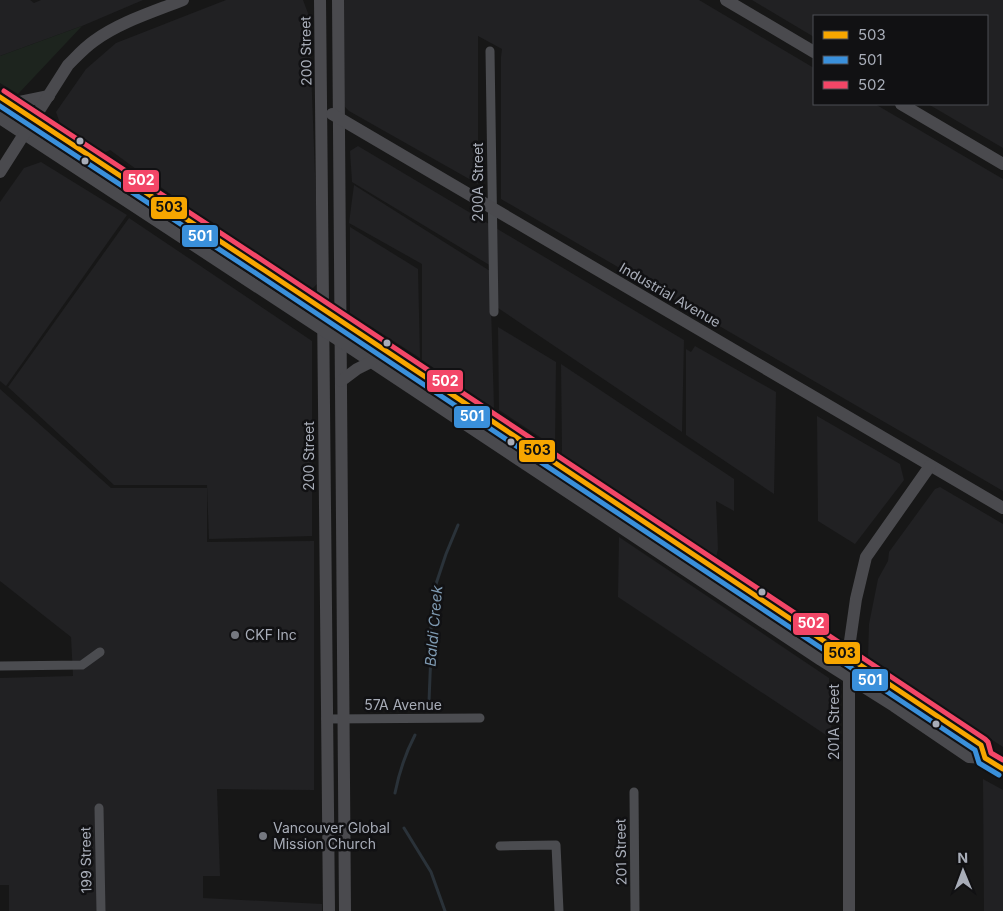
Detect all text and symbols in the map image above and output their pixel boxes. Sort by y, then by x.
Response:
legend [813,15,988,105]
street label: 200 Street [296,16,315,86]
text: 503 [858,25,886,44]
text: 501 [858,50,883,69]
text: 502 [858,75,886,94]
unlabelled marker [75,136,85,146]
street label: 200A Street [469,142,486,222]
unlabelled marker [80,156,90,166]
line badge: 502 [122,169,160,193]
text: 502 [127,171,155,188]
line badge: 503 [150,196,188,220]
text: 503 [155,198,183,215]
line badge: 501 [181,224,219,248]
text: 501 [188,227,212,244]
street label: Industrial Avenue [617,259,724,330]
unlabelled marker [382,338,392,348]
line badge: 502 [426,369,464,393]
text: 502 [431,372,459,389]
line badge: 501 [453,405,491,429]
text: 501 [460,407,484,424]
street label: 200 Street [300,421,317,491]
unlabelled marker [506,437,516,447]
line badge: 503 [518,439,556,463]
text: 503 [523,441,551,458]
water label: Baldi Creek [420,584,447,667]
unlabelled marker [757,587,767,597]
line badge: 502 [792,612,830,636]
text: 502 [797,614,825,631]
place label: CKF Inc [245,626,297,643]
marker: CKF Inc [229,629,241,641]
line badge: 503 [823,641,861,665]
text: 503 [828,644,856,661]
line badge: 501 [851,668,889,692]
text: 501 [858,671,882,688]
street label: 201A Street [825,684,842,760]
street label: 57A Avenue [364,696,442,713]
unlabelled marker [931,719,941,729]
street label: 201 Street [611,818,630,885]
place label: Vancouver Global Mission Church [273,819,390,852]
street label: 199 Street [76,826,95,893]
marker: Vancouver Global Mission Church [257,830,269,842]
north arrow [938,846,988,896]
text: N [957,849,968,866]

